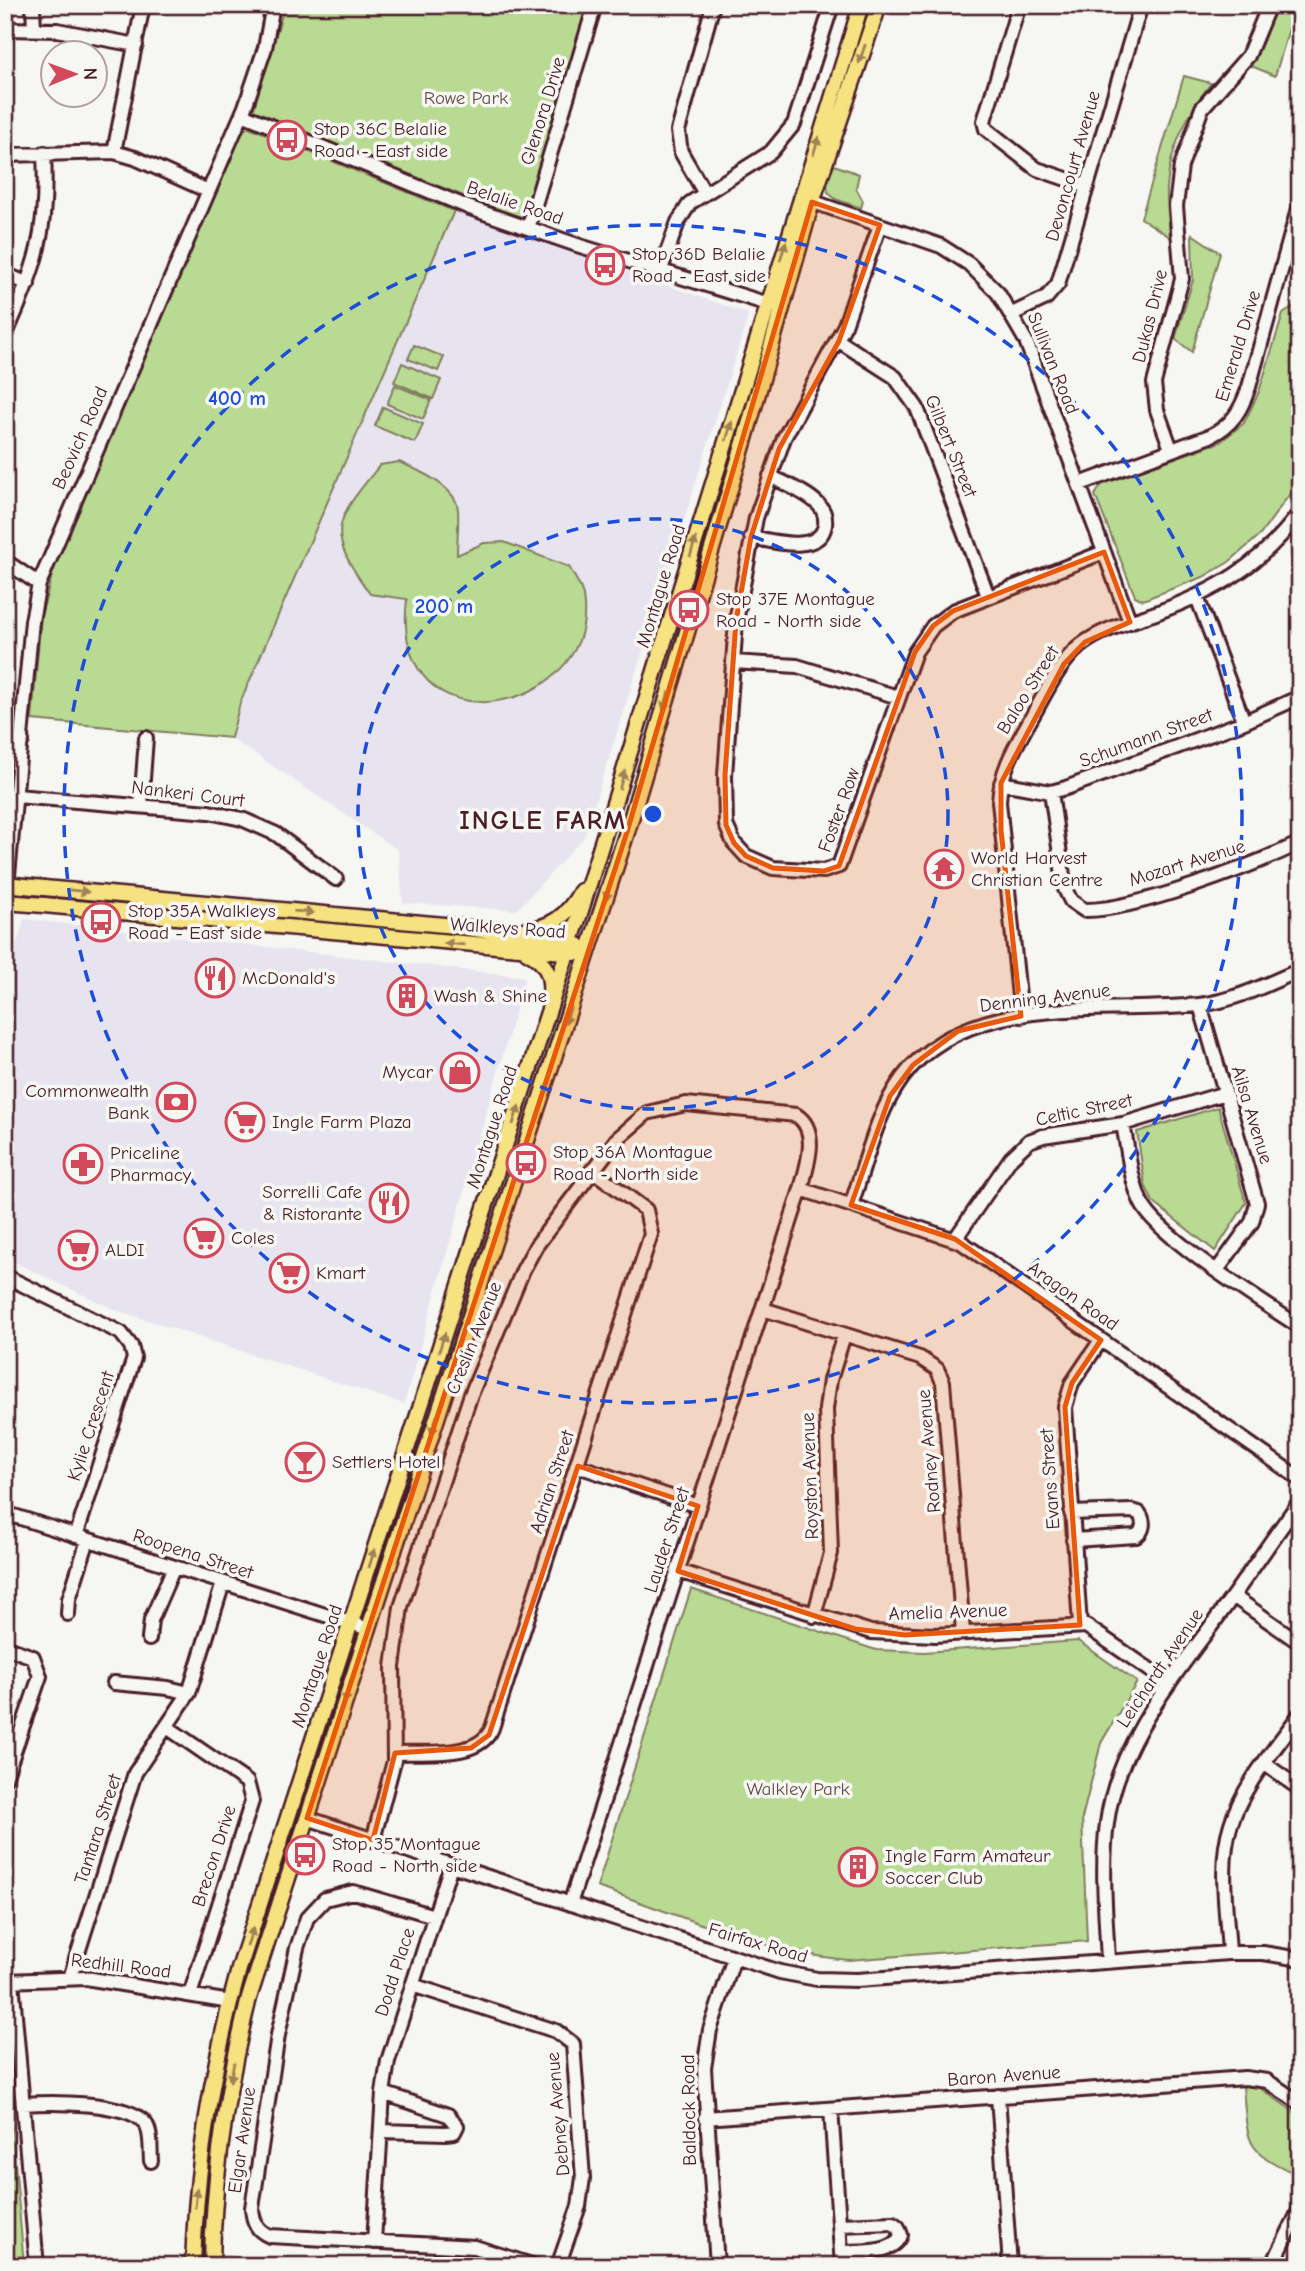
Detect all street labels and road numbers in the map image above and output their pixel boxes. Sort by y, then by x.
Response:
street label: Glenora Drive [516,54,570,168]
street label: Devoncourt Avenue [1041,88,1105,244]
street label: Belalie Road [464,176,566,230]
street label: Dukas Drive [1128,267,1172,365]
street label: Emerald Drive [1211,288,1265,404]
street label: Sullivan Road [1023,309,1083,417]
street label: Beovich Road [48,383,112,493]
street label: Gilbert Street [920,391,982,501]
street label: Montague Road [632,522,690,650]
street label: Baloo Street [992,641,1064,738]
street label: Schumann Street [1076,704,1216,772]
street label: Foster Row [814,764,865,855]
street label: Nankeri Court [130,776,246,812]
street label: Mozart Avenue [1126,835,1248,891]
street label: Walkleys Road [449,913,567,943]
street label: Denning Avenue [978,979,1112,1017]
street label: Montague Road [462,1063,522,1191]
street label: Ailsa Avenue [1227,1063,1277,1167]
street label: Celtic Street [1034,1089,1135,1131]
street label: Aragon Road [1023,1257,1123,1335]
street label: Creslin Avenue [441,1278,507,1398]
street label: Kylie Crescent [63,1368,119,1484]
street label: Rodney Avenue [913,1388,945,1514]
street label: Royston Avenue [797,1412,823,1540]
street label: Adrian Street [525,1427,579,1536]
street label: Evans Street [1035,1427,1065,1530]
street label: Lauder Street [640,1484,695,1596]
street label: Roopena Street [130,1524,256,1584]
street label: Amelia Avenue [888,1599,1008,1625]
street label: Montague Road [287,1602,347,1730]
street label: Leichardt Avenue [1112,1604,1208,1732]
street label: Tantara Street [70,1771,126,1887]
street label: Brecon Drive [187,1802,241,1910]
street label: Fairfax Road [706,1918,810,1968]
street label: Dodd Place [370,1925,420,2019]
street label: Redhill Road [70,1949,172,1983]
street label: Debney Avenue [542,2051,574,2177]
street label: Baldock Road [677,2054,701,2166]
street label: Baron Avenue [947,2061,1061,2091]
street label: Elgar Avenue [224,2085,260,2195]

